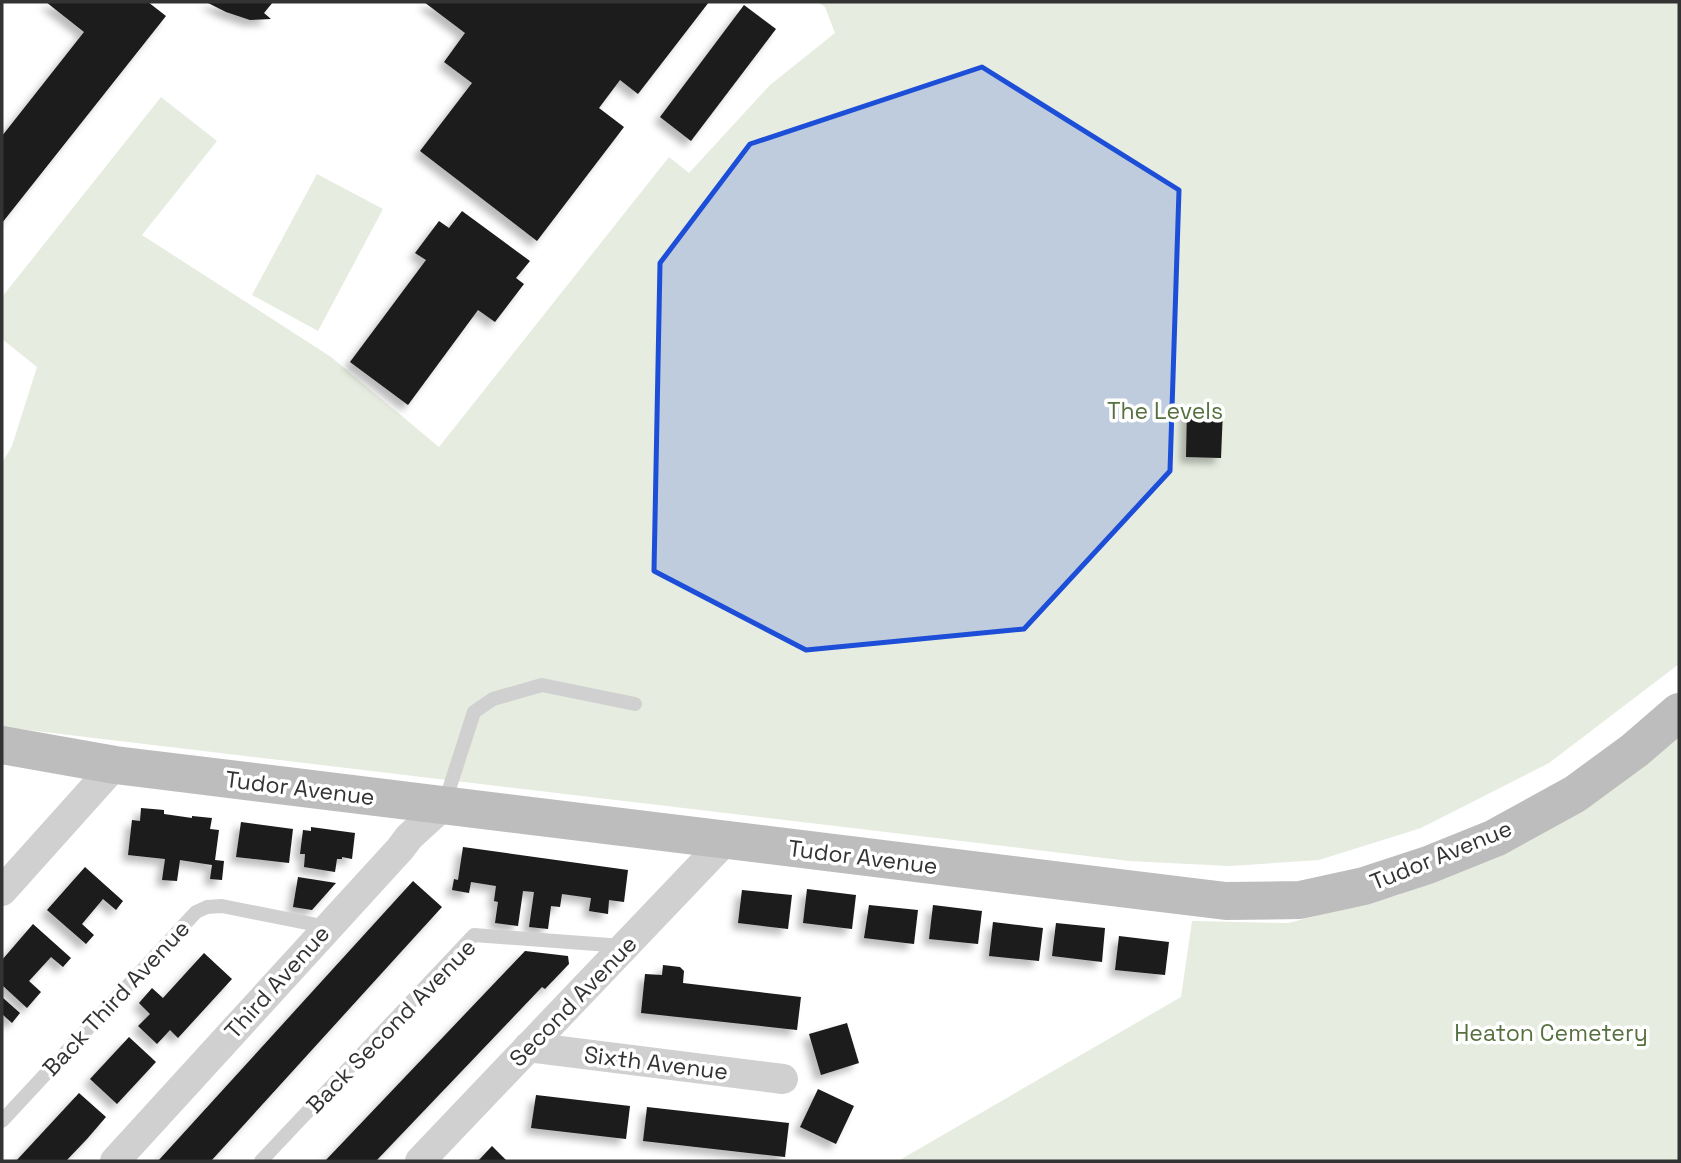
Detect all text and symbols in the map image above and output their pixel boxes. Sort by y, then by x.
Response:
park label: The Levels [1107,396,1223,426]
street label: Tudor Avenue [224,764,376,812]
street label: Tudor Avenue [1366,813,1516,897]
street label: Tudor Avenue [787,833,939,881]
street label: Back Third Avenue [36,914,196,1082]
street label: Third Avenue [218,919,336,1045]
street label: Second Avenue [503,929,643,1073]
street label: Back Second Avenue [300,932,482,1120]
park label: Heaton Cemetery [1454,1018,1648,1048]
street label: Sixth Avenue [582,1039,730,1087]

